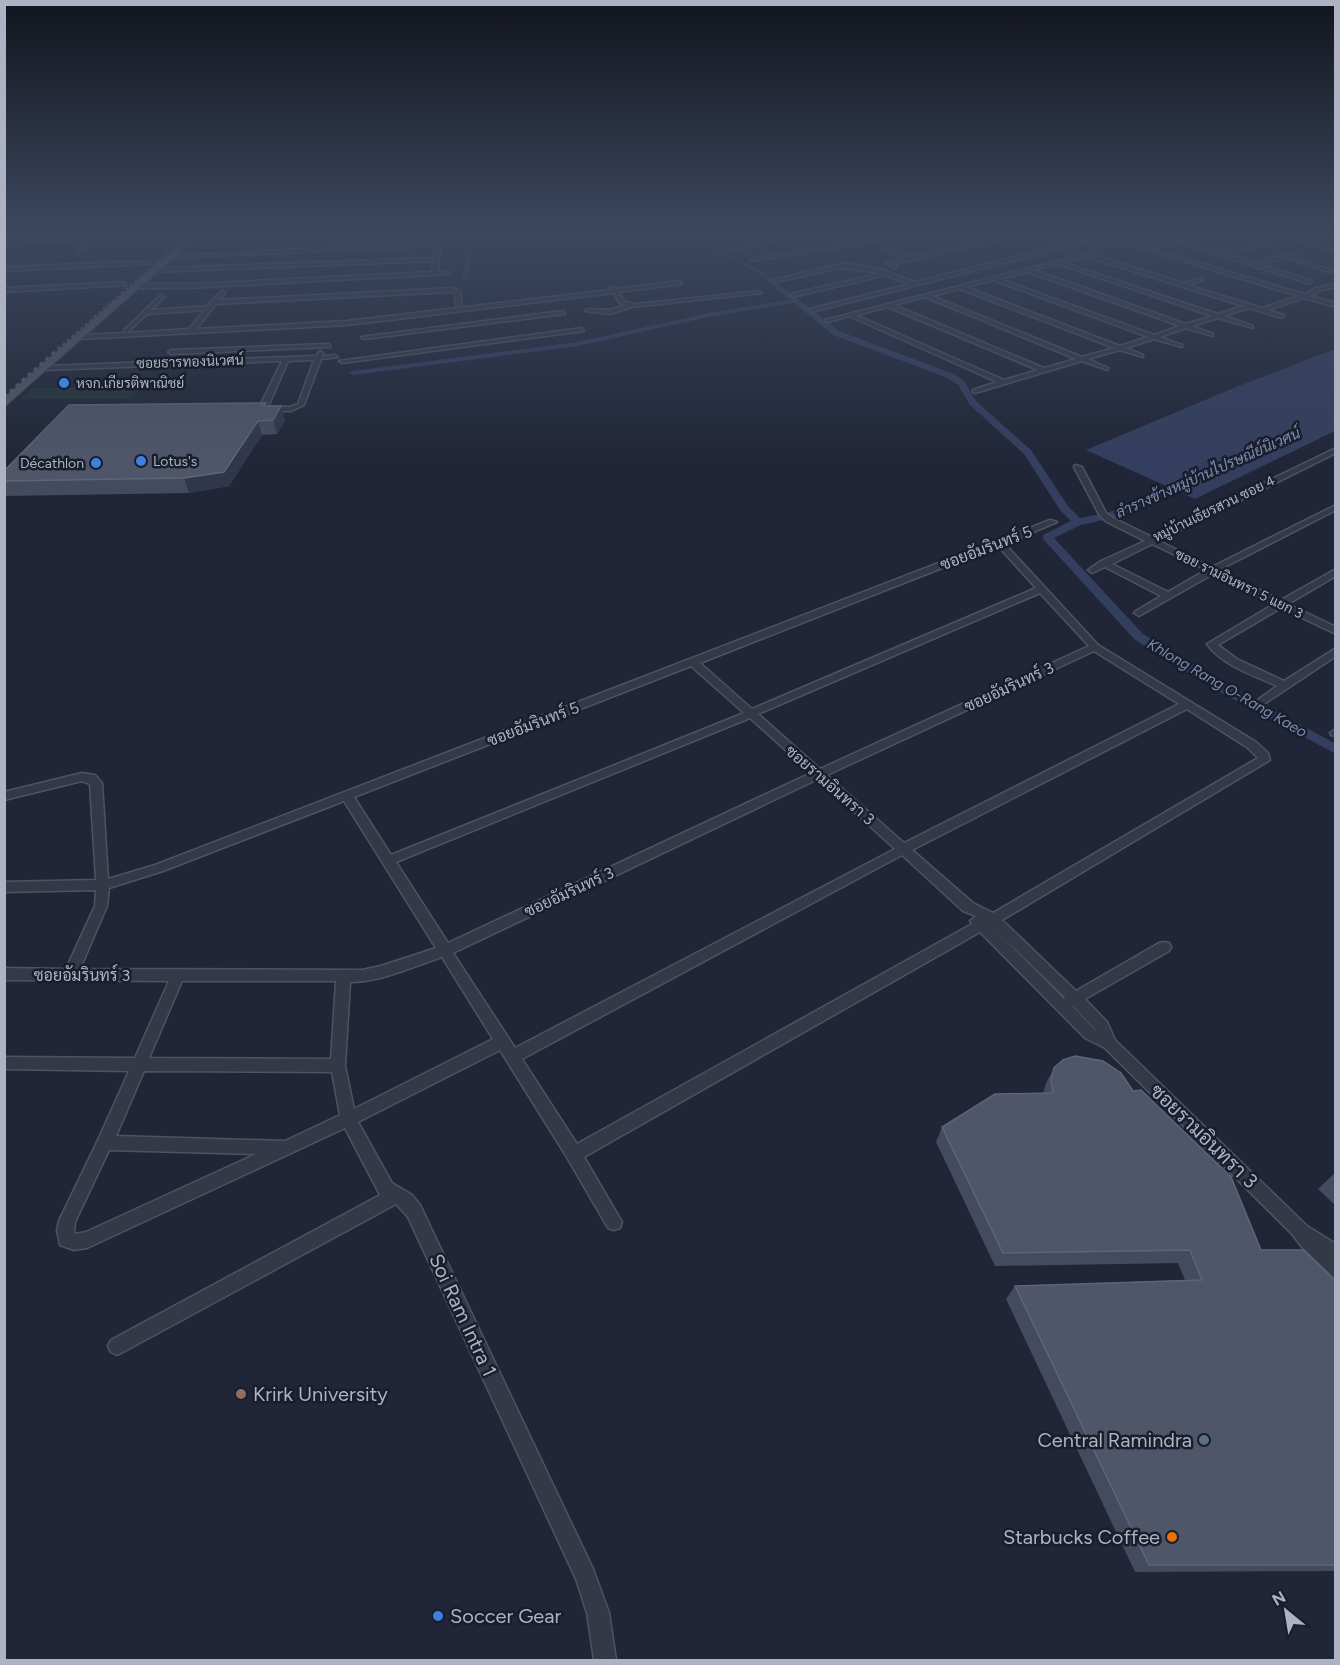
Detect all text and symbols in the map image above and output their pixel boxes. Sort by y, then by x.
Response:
street label: ซอยธารทองนิเวศน์ [136,351,244,372]
place label: หจก.เกียรติพาณิชย์ [76,374,184,392]
marker: หจก.เกียรติพาณิชย์ [57,376,71,390]
water label: ลำรางข้างหมู่บ้านไปรษณีย์นิเวศน์ [1112,422,1305,523]
place label: Lotus's [153,453,197,470]
marker: Lotus's [134,454,148,468]
place label: Décathlon [20,455,84,472]
marker: Décathlon [89,456,103,470]
street label: หมู่บ้านเธียรสวน ซอย 4 [1150,471,1278,547]
street label: ซอยอัมรินทร์ 5 [936,519,1035,574]
street label: ซอย รามอินทรา 5 แยก 3 [1172,546,1306,622]
water label: Khlong Rang O-Rang Kaeo [1144,635,1310,741]
street label: ซอยอัมรินทร์ 3 [960,655,1057,716]
street label: ซอยอัมรินทร์ 5 [483,695,582,750]
street label: ซอยรามอินทรา 3 [782,741,878,829]
street label: ซอยอัมรินทร์ 3 [520,860,617,921]
street label: ซอยอัมรินทร์ 3 [34,963,130,985]
street label: ซอยรามอินทรา 3 [1145,1079,1263,1193]
street label: Soi Ram Intra 1 [424,1250,502,1380]
place label: Krirk University [253,1382,388,1406]
marker: Krirk University [234,1387,248,1401]
place label: Central Ramindra [1037,1428,1192,1452]
marker: Central Ramindra [1197,1433,1211,1447]
place label: Starbucks Coffee [1003,1525,1160,1549]
marker: Starbucks Coffee [1165,1530,1179,1544]
north arrow [1256,1581,1316,1641]
text: N [1269,1587,1289,1610]
place label: Soccer Gear [450,1604,561,1628]
marker: Soccer Gear [431,1609,445,1623]

